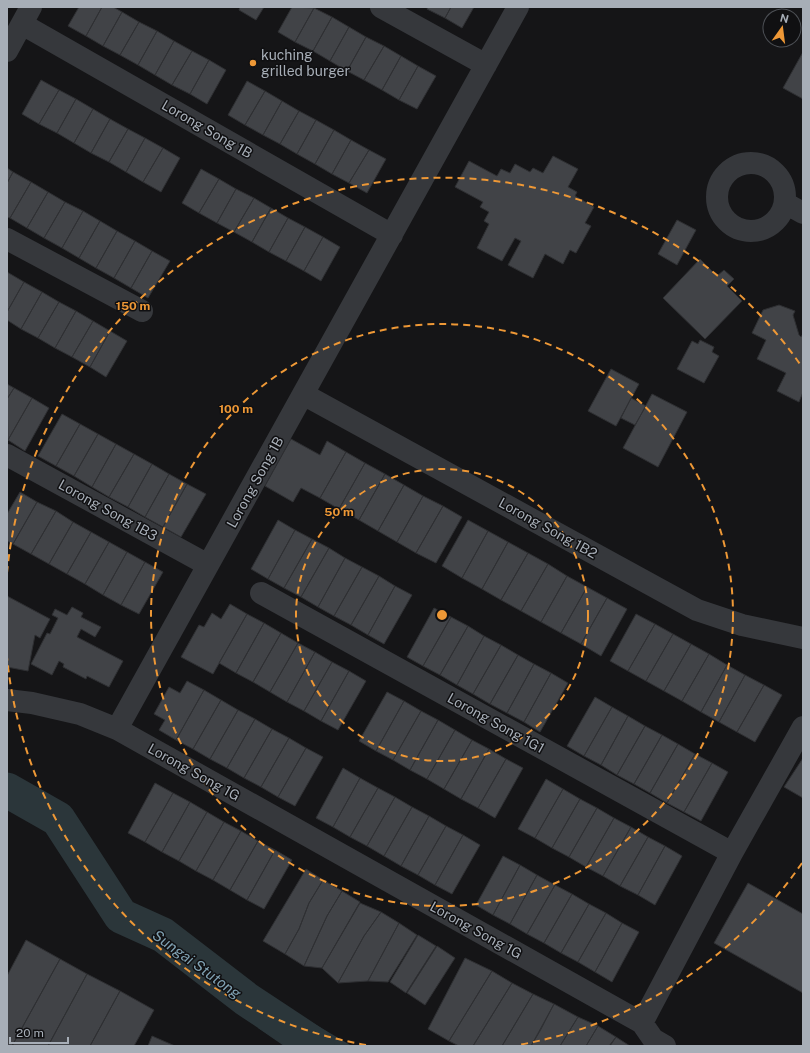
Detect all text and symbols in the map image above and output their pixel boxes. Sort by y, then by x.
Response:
north arrow [762,8,802,48]
text: N [779,11,790,25]
place label: kuching grilled burger [261,47,350,79]
marker: kuching grilled burger [248,58,258,68]
street label: Lorong Song 1B [159,97,255,161]
text: 150 m [116,299,150,313]
text: 100 m [219,402,253,416]
street label: Lorong Song 1B [223,434,287,530]
street label: Lorong Song 1B3 [56,476,160,544]
street label: Lorong Song 1B2 [496,494,600,562]
text: 50 m [324,505,354,519]
centre of rings [435,608,449,622]
street label: Lorong Song 1G1 [445,690,547,756]
street label: Lorong Song 1G [145,740,243,804]
street label: Lorong Song 1G [427,898,525,962]
water label: Sungai Stutong [149,926,245,1002]
scale bar [10,1019,68,1045]
text: 20 m [16,1026,44,1040]

